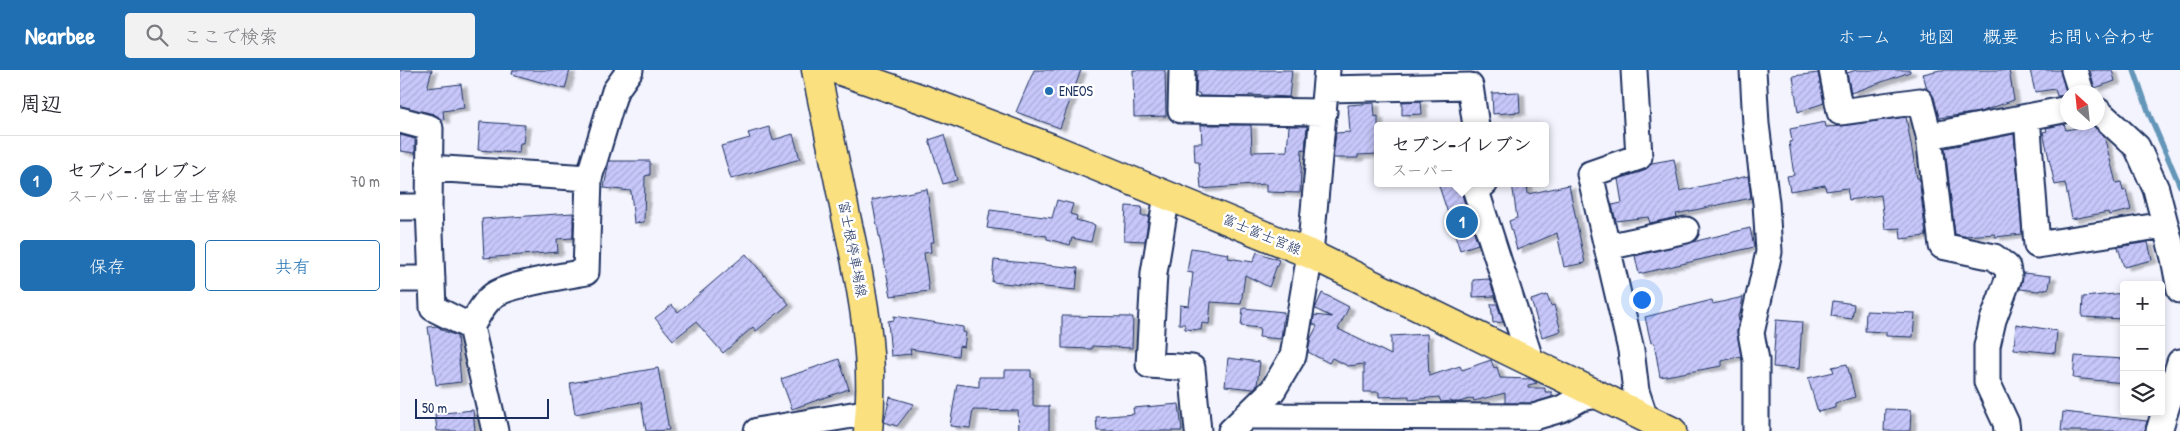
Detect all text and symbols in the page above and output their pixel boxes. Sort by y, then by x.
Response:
search box [125,13,475,58]
text: Nearbee [25,19,95,51]
icon: search [143,21,171,49]
text: ここで検索 [183,23,278,49]
text: ホーム [1838,24,1891,49]
text: 地図 [1919,24,1955,49]
text: 概要 [1983,24,2019,49]
text: お問い合わせ [2047,24,2155,49]
place label: ENEOS [1059,81,1094,100]
marker: ENEOS [1043,85,1055,97]
north arrow [2060,85,2105,130]
text: 周辺 [20,89,62,118]
popup [1374,122,1549,187]
text: セブン-イレブン [1391,131,1532,157]
text: セブン-イレブン [67,157,208,183]
text: スーパー [1391,159,1455,181]
text: 1 [33,170,39,192]
text: 70 m [350,170,380,192]
text: スーパー · 富士富士宮線 [67,185,237,207]
street label: 富士根停車場線 [835,199,872,299]
pin: 1 [1446,203,1478,241]
street label: 富士富士宮線 [1220,208,1305,259]
button: 保存 [20,240,195,291]
button: 共有 [205,240,380,291]
map controls [2120,281,2165,416]
button: + [2120,281,2165,326]
your location [1629,287,1655,313]
button: − [2120,326,2165,371]
button: layers [2120,371,2165,416]
scale bar [415,396,549,419]
text: 50 m [422,398,447,417]

